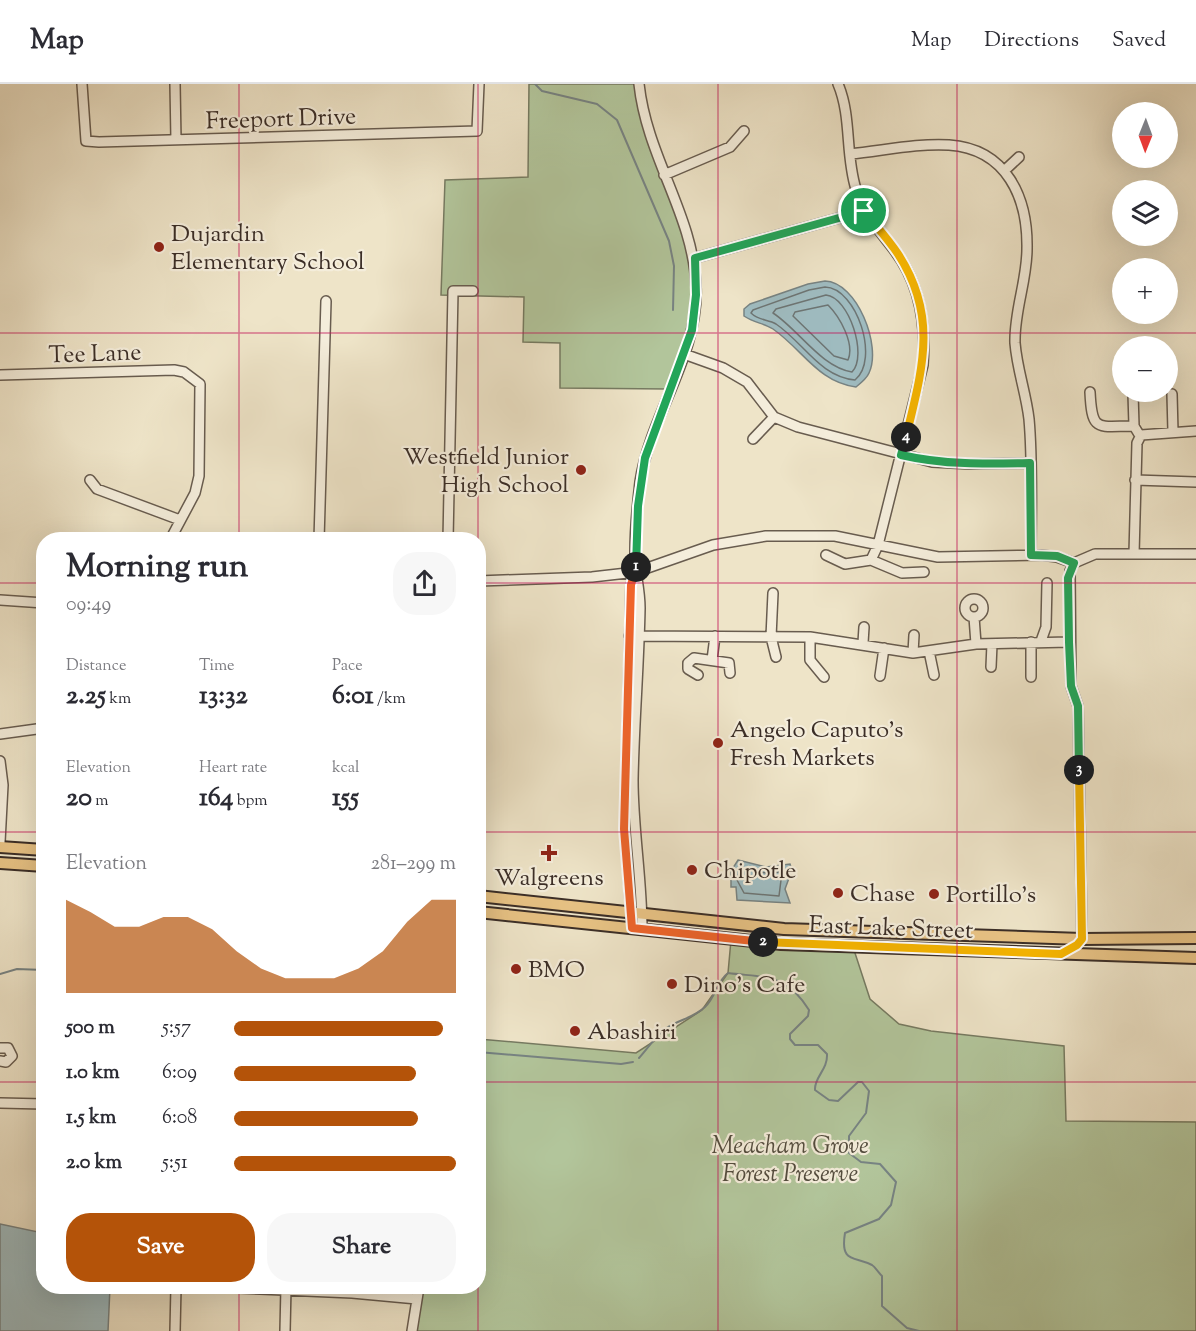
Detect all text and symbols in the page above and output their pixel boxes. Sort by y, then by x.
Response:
text: Map [30,21,84,61]
text: Map [911,26,951,56]
text: Directions [984,26,1079,56]
text: Saved [1112,26,1166,56]
street label: Freeport Drive [205,100,357,140]
north arrow [1112,102,1178,168]
map controls [1112,102,1178,402]
button: layers [1112,180,1178,246]
pin [838,185,889,236]
icon: arrive [847,194,880,227]
place label: Dujardin Elementary School [171,218,365,280]
marker: Dujardin Elementary School [152,240,166,254]
button: + [1112,258,1178,324]
street label: Tee Lane [48,336,142,374]
button: − [1112,336,1178,402]
pin: 4 [891,422,921,452]
text: 4 [902,425,910,448]
place label: Westfield Junior High School [403,441,569,503]
marker: Westfield Junior High School [574,463,588,477]
text: Morning run [66,544,248,592]
button: share [393,552,456,615]
pin: 1 [621,552,651,582]
text: 1 [633,555,639,578]
text: 09:49 [66,591,111,620]
text: Distance [66,655,126,678]
text: Time [199,655,235,678]
text: Pace [332,655,363,678]
text: 2.25 [66,678,106,715]
text: 13:32 [199,678,248,715]
text: 6:01 [332,678,374,715]
text: km [106,688,131,711]
text: /km [374,688,406,711]
place label: Angelo Caputo's Fresh Markets [730,714,903,776]
marker: Angelo Caputo's Fresh Markets [711,736,725,750]
pin: 3 [1064,755,1094,785]
text: Elevation [66,757,131,780]
text: Heart rate [199,757,267,780]
text: kcal [332,757,360,780]
text: 3 [1076,758,1082,781]
text: 20 [66,780,92,817]
text: 164 [199,780,233,817]
text: 155 [332,780,359,817]
text: m [92,790,109,813]
text: bpm [233,790,268,813]
marker: Walgreens [542,846,556,860]
text: Elevation [66,850,147,879]
text: 281–299 m [371,850,456,879]
place label: Chipotle [704,855,796,889]
place label: Walgreens [494,862,604,896]
marker: Chipotle [685,863,699,877]
place label: Chase [850,878,915,912]
place label: Portillo's [946,879,1036,913]
marker: Chase [831,886,845,900]
marker: Portillo's [927,887,941,901]
street label: East Lake Street [808,909,974,949]
pin: 2 [748,927,778,957]
text: 2 [759,930,767,953]
place label: BMO [528,954,585,988]
marker: BMO [509,962,523,976]
place label: Dino's Cafe [684,969,805,1003]
marker: Dino's Cafe [665,977,679,991]
text: 500 m [66,1014,115,1043]
text: 5:57 [162,1014,191,1043]
place label: Abashiri [587,1016,677,1050]
marker: Abashiri [568,1024,582,1038]
text: 1.0 km [66,1059,120,1088]
text: 6:09 [162,1059,197,1088]
text: 1.5 km [66,1104,116,1133]
text: 6:08 [162,1104,197,1133]
park label: Meacham Grove Forest Preserve [711,1130,869,1192]
text: 2.0 km [66,1149,122,1178]
text: 5:51 [162,1149,188,1178]
button: Save [66,1213,255,1282]
button: Share [267,1213,456,1282]

